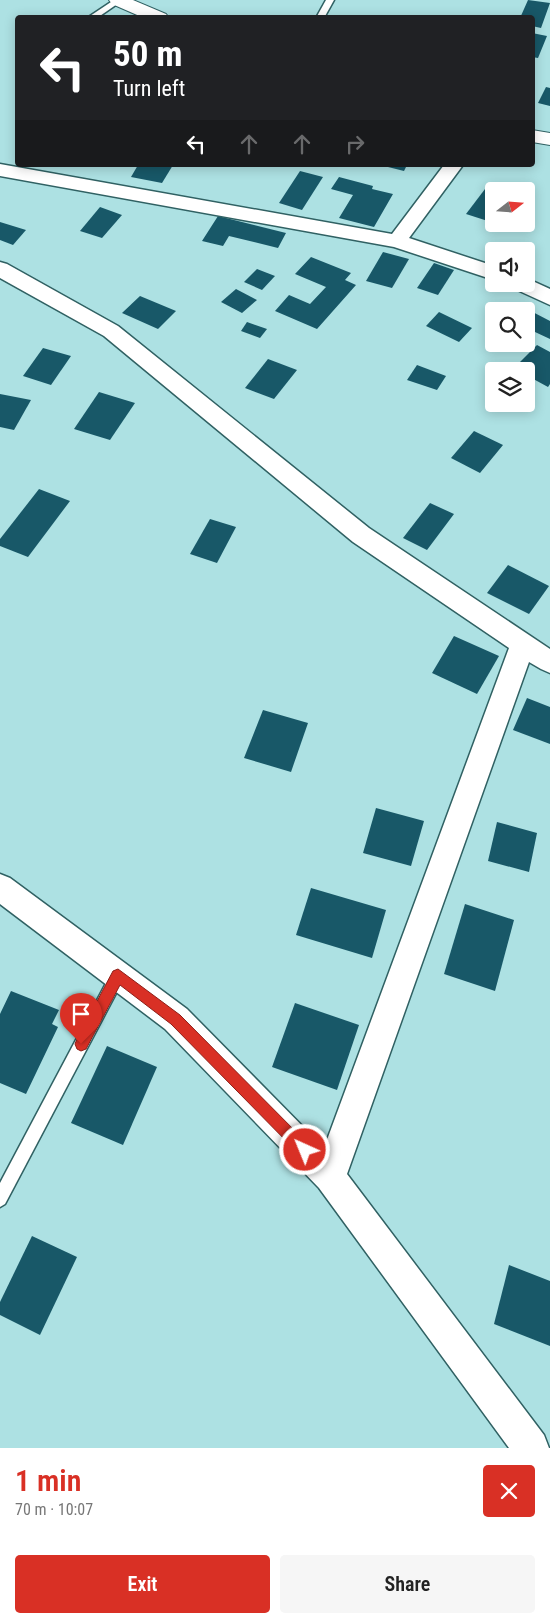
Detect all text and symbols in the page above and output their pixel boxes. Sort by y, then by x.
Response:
text: 50 m [113,34,182,75]
icon: left [30,35,95,100]
text: Turn left [113,76,185,101]
icon: left [182,130,210,158]
icon: ahead [235,130,263,158]
icon: ahead [288,130,316,158]
icon: right [341,130,369,158]
north arrow [485,182,535,232]
map controls [485,182,535,412]
button: sound [485,242,535,292]
button: search [485,302,535,352]
button: layers [485,362,535,412]
pin [60,993,102,1044]
icon: arrive [67,1000,95,1028]
position arrow [278,1123,330,1175]
text: 1 min [15,1463,81,1498]
button: close [483,1465,535,1517]
text: 70 m · 10:07 [15,1500,93,1519]
button: Exit [15,1555,270,1613]
button: Share [280,1555,535,1613]

